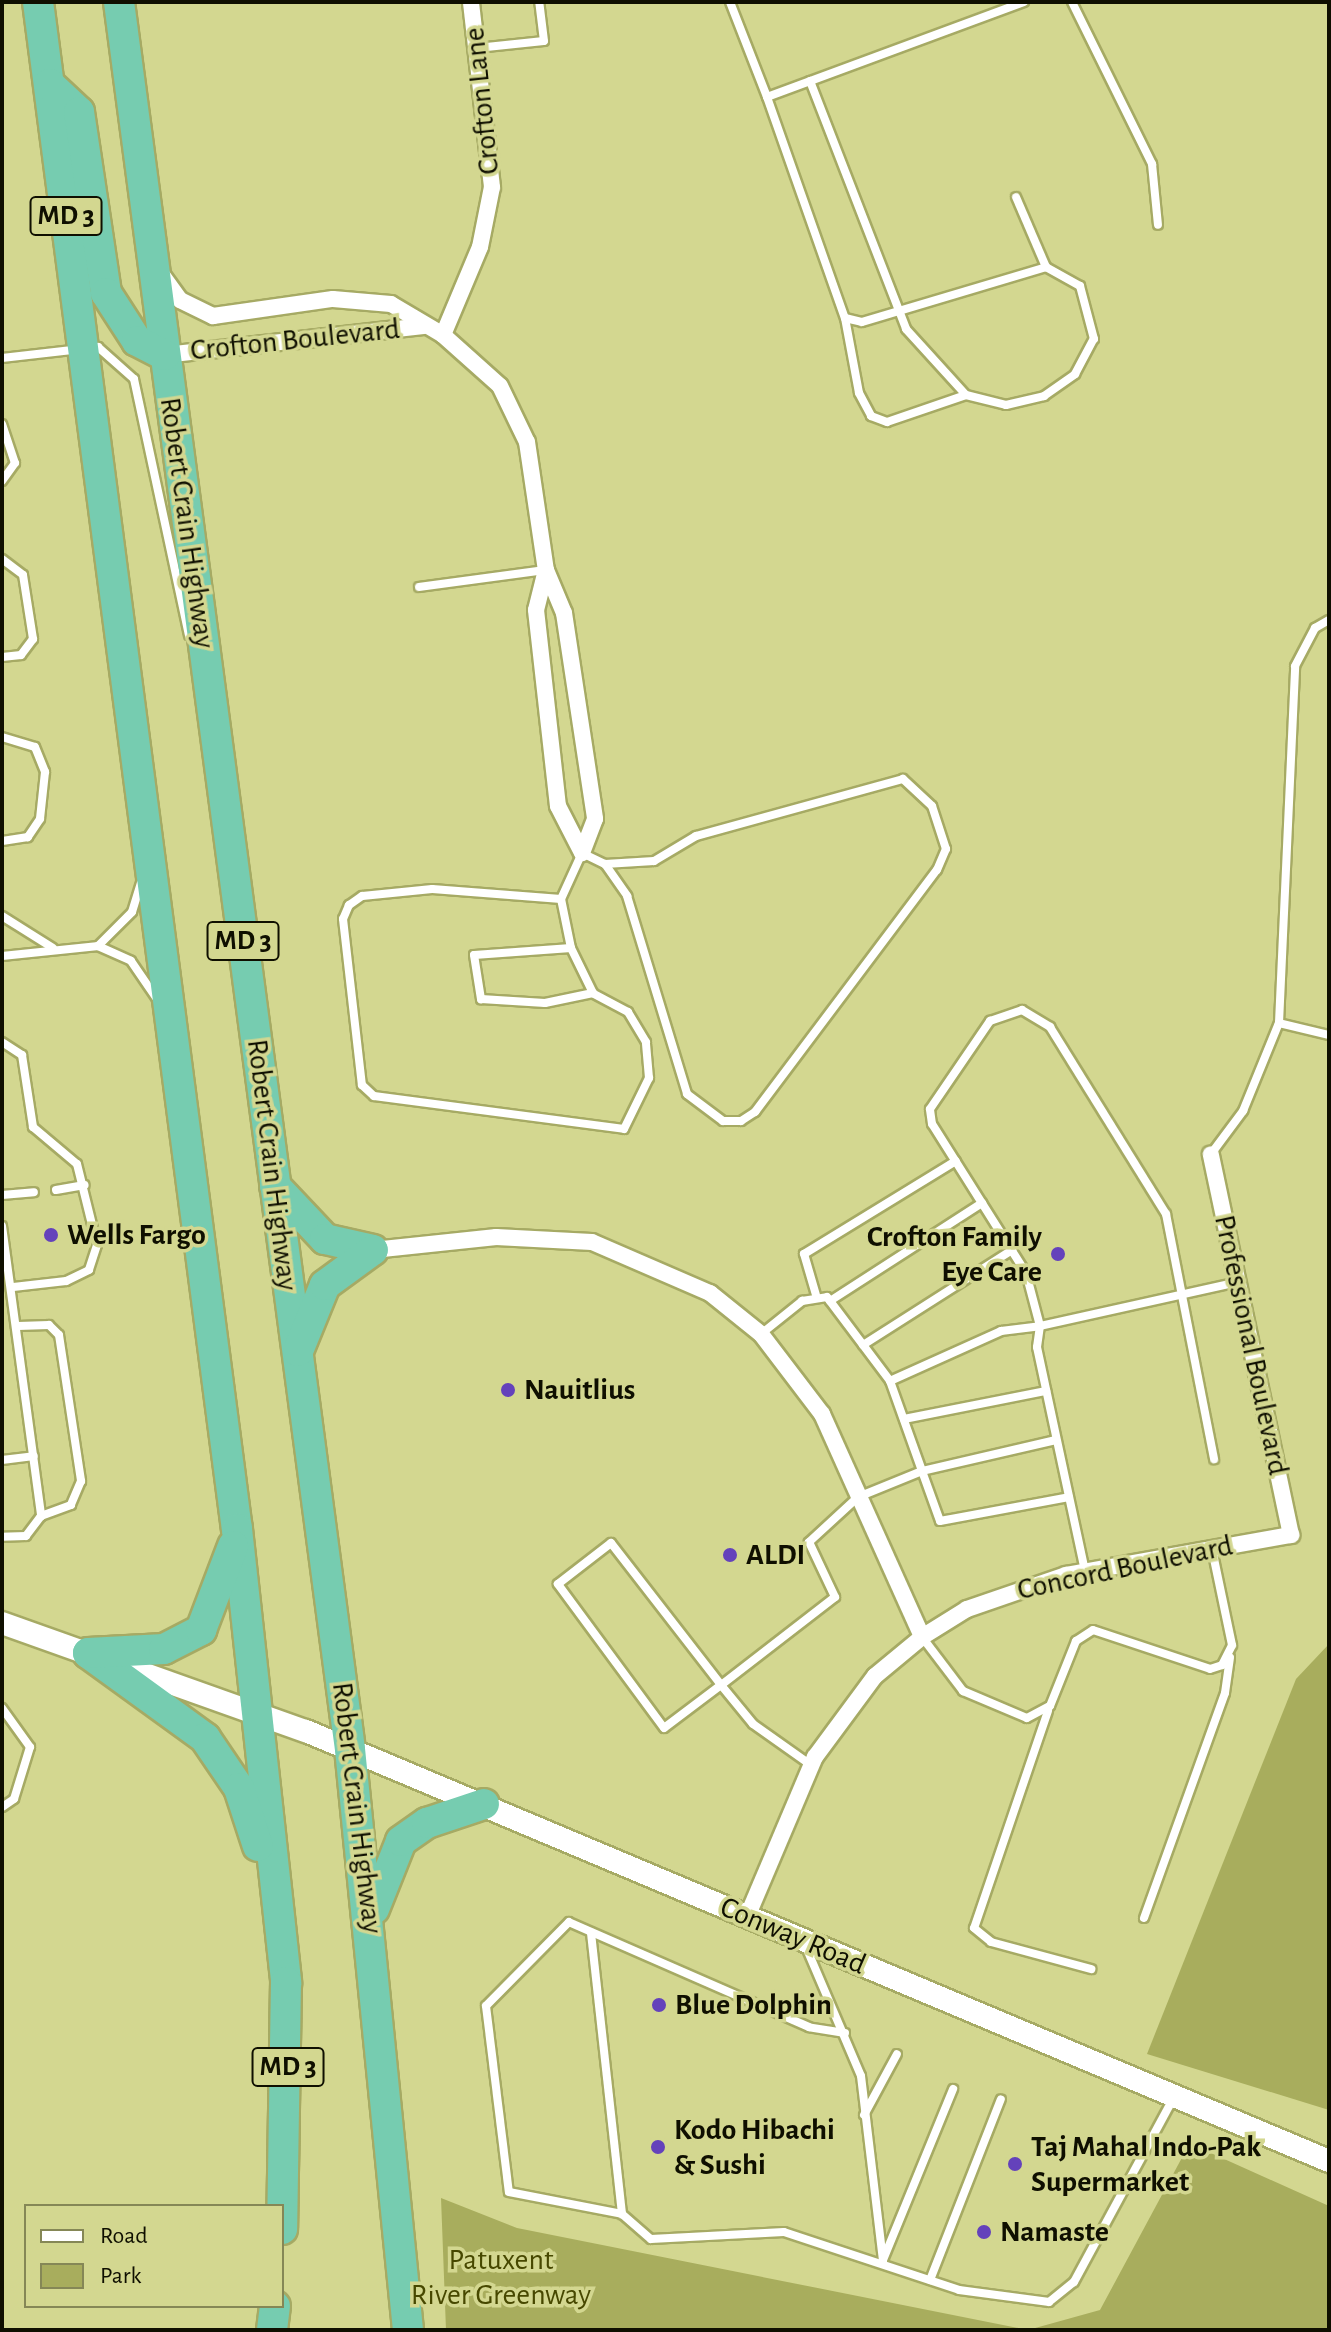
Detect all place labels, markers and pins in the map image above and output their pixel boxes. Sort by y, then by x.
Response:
place label: Wells Fargo [67,1217,206,1253]
place label: Crofton Family Eye Care [867,1219,1042,1290]
marker: Wells Fargo [42,1226,60,1244]
marker: Crofton Family Eye Care [1049,1245,1067,1263]
place label: Nauitlius [524,1372,635,1408]
marker: Nauitlius [499,1381,517,1399]
place label: ALDI [746,1537,805,1573]
marker: ALDI [721,1546,739,1564]
place label: Blue Dolphin [675,1987,832,2023]
marker: Blue Dolphin [650,1996,668,2014]
place label: Kodo Hibachi & Sushi [674,2112,835,2182]
place label: Taj Mahal Indo-Pak Supermarket [1031,2129,1261,2200]
marker: Kodo Hibachi & Sushi [649,2138,667,2156]
marker: Taj Mahal Indo-Pak Supermarket [1006,2155,1024,2173]
place label: Namaste [1000,2214,1109,2250]
marker: Namaste [975,2223,993,2241]

